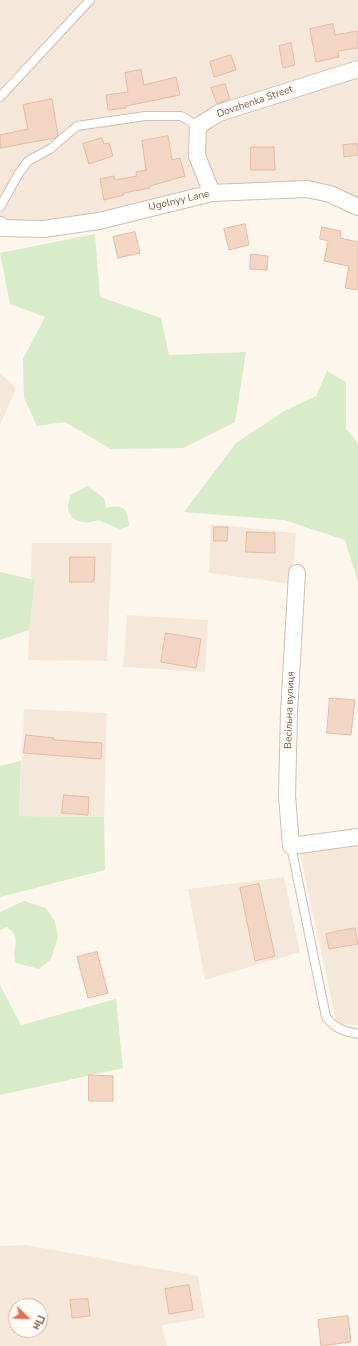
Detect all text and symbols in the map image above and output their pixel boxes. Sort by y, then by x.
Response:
street label: Dovzhenka Street [216,83,294,121]
street label: Ugolnyy Lane [147,188,211,214]
street label: Весільна вулиця [283,671,297,749]
north arrow [8,1298,48,1338]
text: Пн [29,1313,48,1332]

